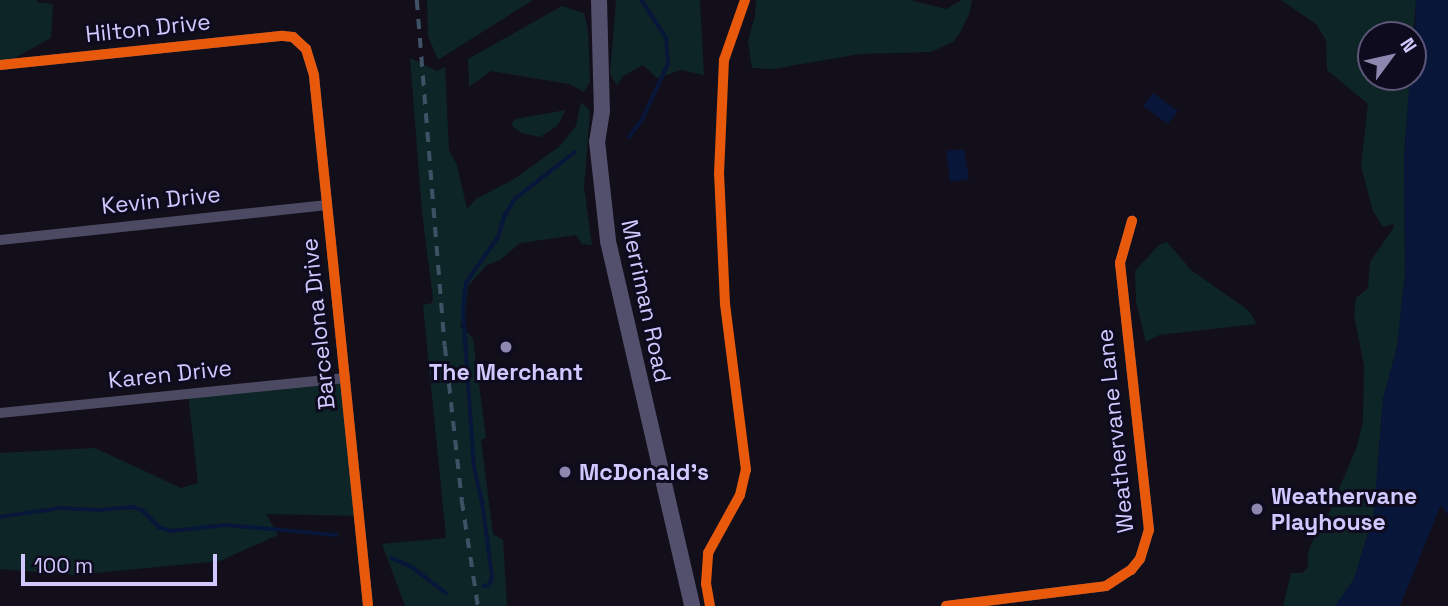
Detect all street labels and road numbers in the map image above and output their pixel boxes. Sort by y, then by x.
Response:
street label: Hilton Drive [84,8,212,48]
street label: Kevin Drive [100,180,222,220]
street label: Merriman Road [615,217,677,385]
street label: Barcelona Drive [295,237,341,411]
street label: Weathervane Lane [1091,327,1139,535]
street label: Karen Drive [107,354,233,394]

